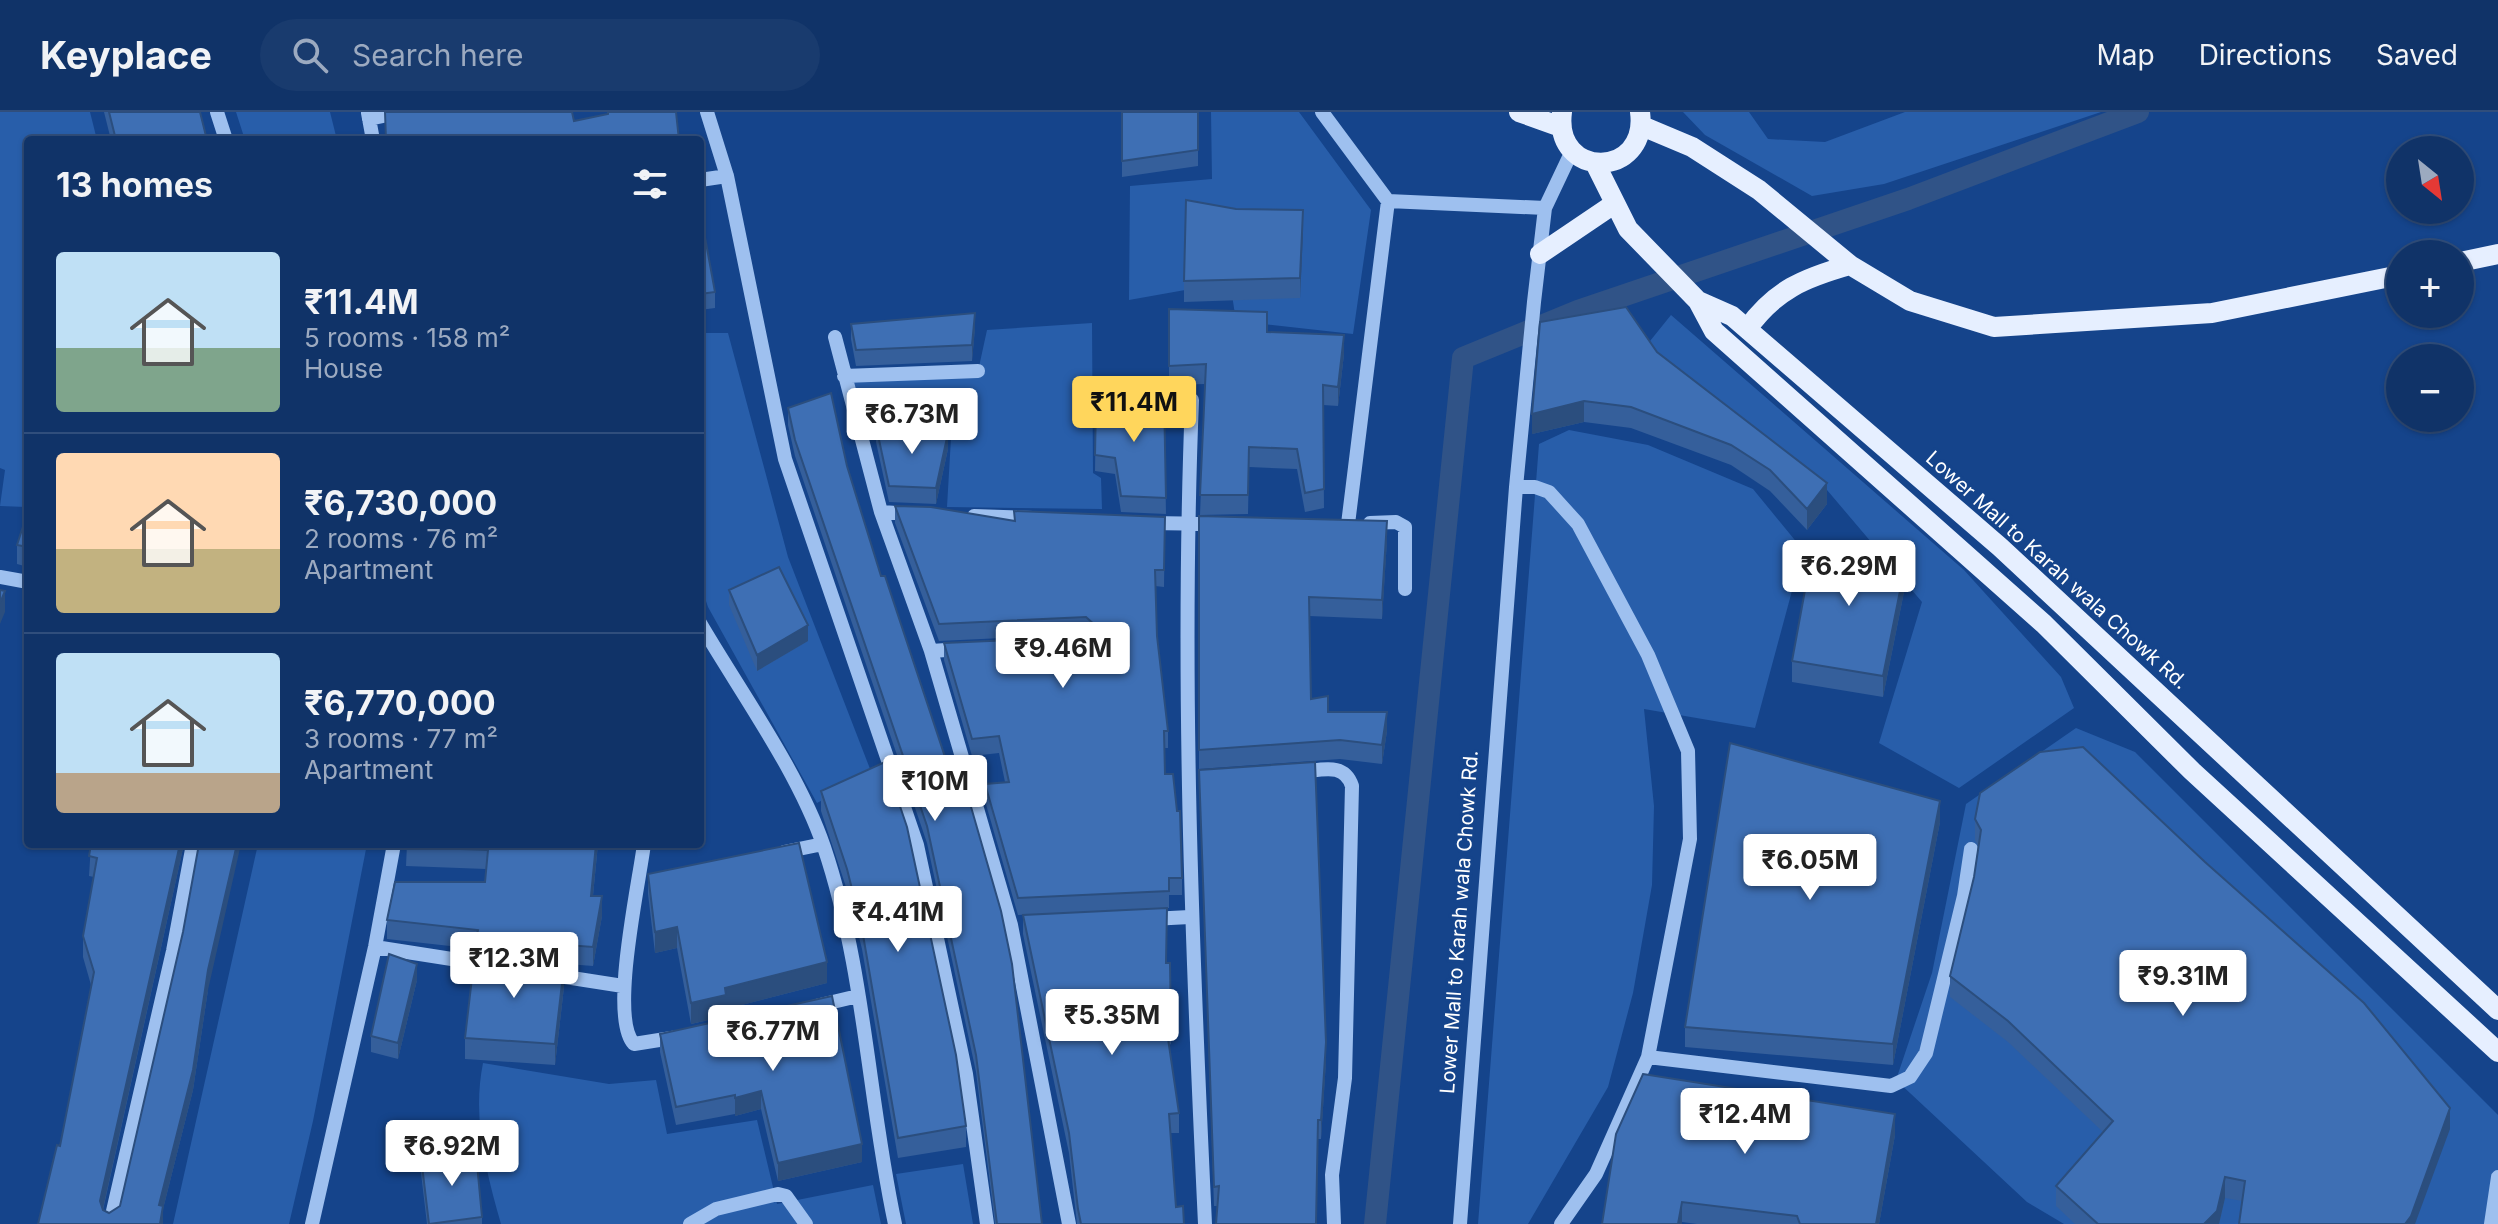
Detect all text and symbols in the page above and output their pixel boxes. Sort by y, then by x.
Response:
search box [260,19,820,91]
text: Keyplace [40,32,212,78]
icon: search [288,33,332,77]
text: Search here [352,37,523,73]
text: Map [2096,38,2155,72]
text: Directions [2199,38,2332,72]
text: Saved [2376,38,2458,72]
north arrow [2386,136,2474,224]
map controls [2386,136,2474,432]
icon: filters [628,162,672,206]
text: 13 homes [56,164,213,205]
button: + [2386,240,2474,328]
text: ₹11.4M [304,281,419,322]
icon: home [120,284,216,380]
text: 5 rooms · 158 m² [304,322,510,353]
button: − [2386,344,2474,432]
text: House [304,353,383,384]
pin: ₹11.4M [1069,376,1199,444]
text: ₹11.4M [1090,386,1178,417]
pin: ₹6.73M [847,388,977,456]
text: ₹6.73M [865,398,959,429]
street label: Lower Mall to Karah wala Chowk Rd. [1921,446,2193,694]
text: ₹6,730,000 [304,482,497,523]
icon: home [120,485,216,581]
text: 2 rooms · 76 m² [304,523,498,554]
pin: ₹6.29M [1784,540,1914,608]
text: ₹6.29M [1800,550,1898,581]
text: Apartment [304,554,433,585]
pin: ₹9.46M [998,622,1128,690]
text: ₹9.46M [1014,632,1112,663]
text: ₹6,770,000 [304,682,496,723]
icon: home [120,685,216,781]
text: 3 rooms · 77 m² [304,723,498,754]
street label: Lower Mall to Karah wala Chowk Rd. [1435,750,1483,1094]
text: Apartment [304,754,433,785]
pin: ₹10M [888,755,982,823]
text: ₹10M [901,765,969,796]
pin: ₹6.05M [1745,834,1875,902]
text: ₹6.05M [1761,844,1859,875]
pin: ₹4.41M [833,886,963,954]
text: ₹4.41M [852,896,944,927]
pin: ₹12.3M [449,932,579,1000]
text: ₹12.3M [468,942,560,973]
pin: ₹9.31M [2118,950,2248,1018]
text: ₹9.31M [2137,960,2229,991]
pin: ₹5.35M [1047,989,1177,1057]
text: ₹5.35M [1064,999,1160,1030]
pin: ₹6.77M [708,1005,838,1073]
text: ₹6.77M [726,1015,820,1046]
pin: ₹12.4M [1680,1088,1810,1156]
text: ₹12.4M [1699,1098,1791,1129]
pin: ₹6.92M [387,1120,517,1188]
text: ₹6.92M [404,1130,500,1161]

